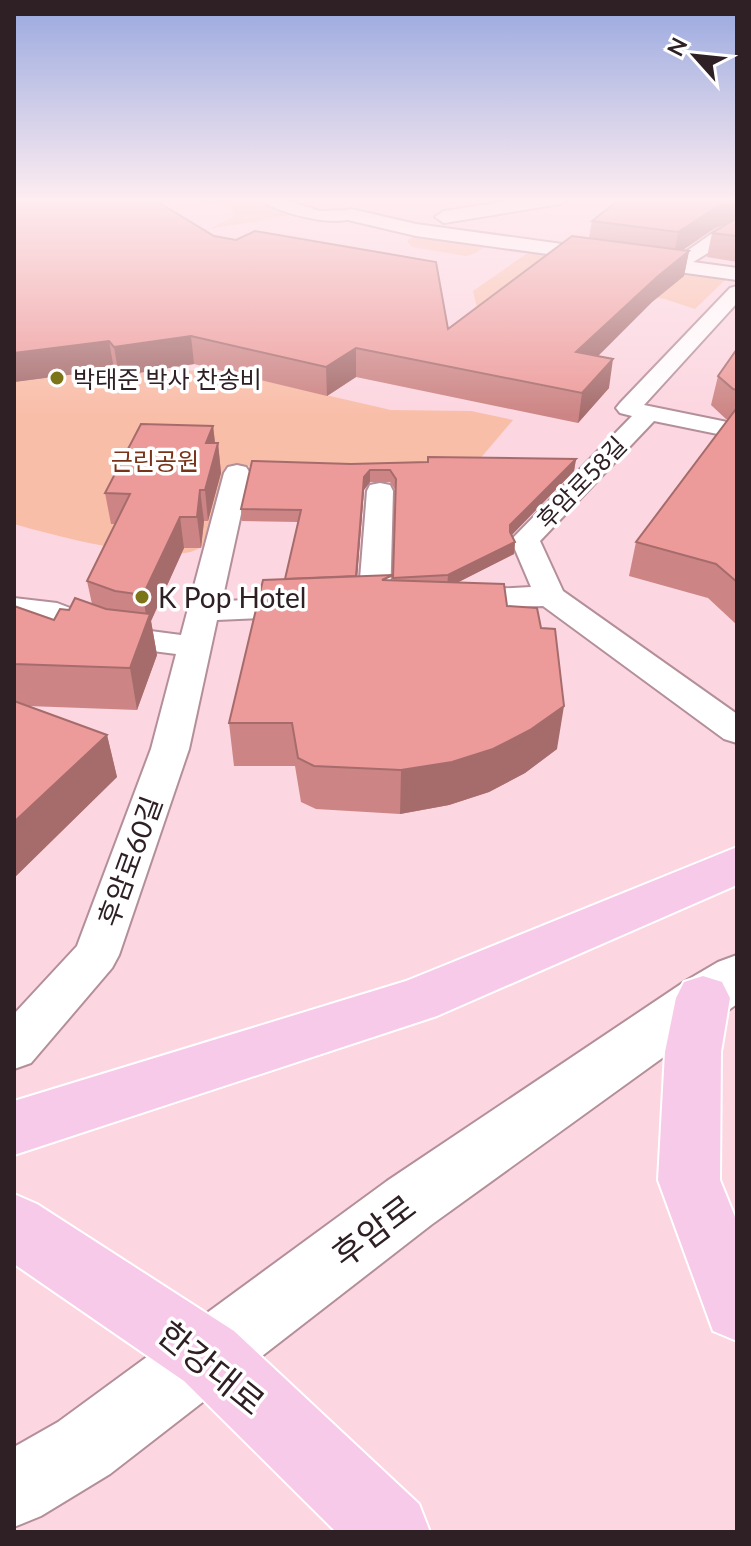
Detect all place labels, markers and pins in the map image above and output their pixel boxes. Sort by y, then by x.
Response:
place label: 박태준 박사 찬송비 [73,364,262,393]
marker: 박태준 박사 찬송비 [48,369,66,387]
place label: K Pop Hotel [158,580,306,614]
marker: K Pop Hotel [133,588,151,606]

